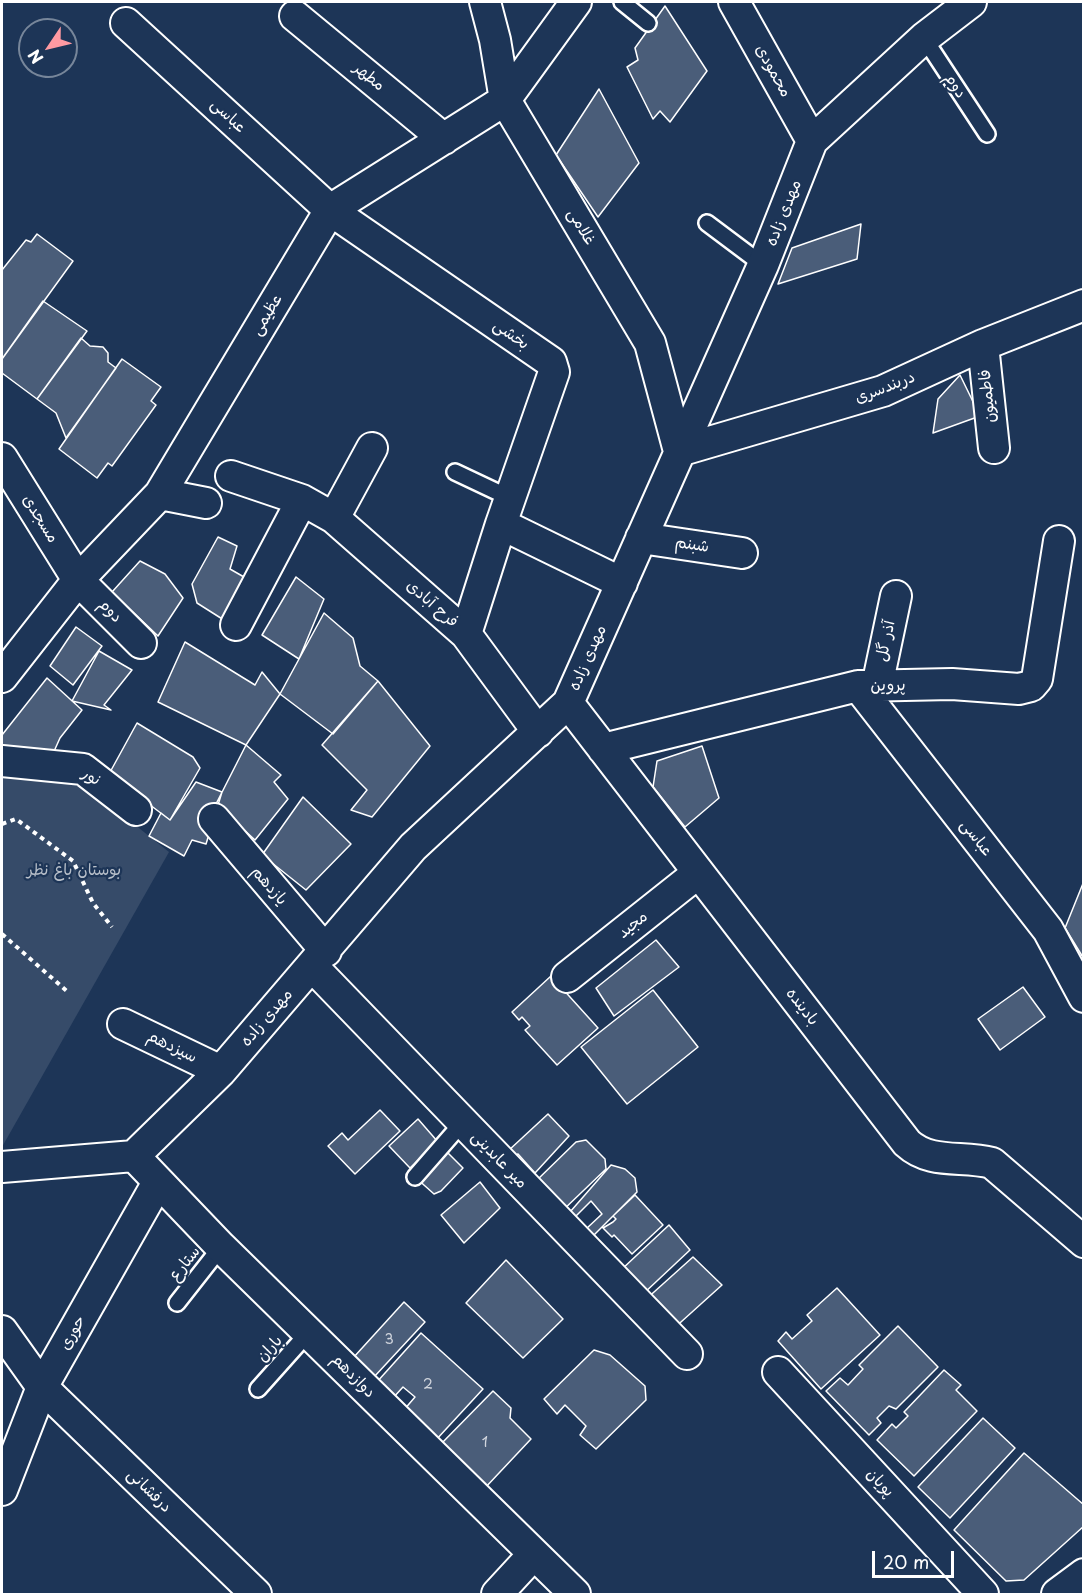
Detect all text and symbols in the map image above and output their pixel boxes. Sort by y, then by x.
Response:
north arrow [18,18,78,78]
street label: محمودی [751,41,795,101]
text: N [21,45,48,69]
street label: مطهر [349,59,389,95]
street label: دوم [940,70,970,102]
street label: عباسی [206,95,250,137]
street label: مهدی زاده [762,177,806,249]
street label: غلامی [563,205,599,249]
street label: عظیمی [247,291,287,339]
street label: بخشی [489,316,533,354]
street label: دربندسری [852,368,918,408]
street label: فاطمیون [976,368,1000,424]
street label: مسجدی [18,491,62,547]
street label: شبنم [674,533,710,557]
street label: فرح آبادی [402,576,462,632]
street label: دوم [94,595,126,627]
street label: آذر گل [872,619,900,663]
street label: مهدی زاده [565,622,611,694]
street label: پروین [870,676,906,696]
street label: نور [78,764,104,790]
street label: عباسی [956,816,996,860]
park label: بوستان باغ نظر [27,861,121,881]
street label: یازدهم [247,863,291,909]
street label: مجید [614,907,652,943]
street label: بادینده [781,984,823,1030]
street label: مهدی زاده [237,985,297,1051]
street label: سیزدهم [144,1027,200,1067]
street label: میر عابدینی [467,1127,531,1193]
street label: ستارع [165,1243,205,1285]
street label: حوری [56,1312,90,1354]
street label: باران [253,1332,287,1366]
house number: 3 [384,1332,394,1348]
street label: دوازدهم [327,1350,379,1402]
house number: 2 [423,1377,433,1393]
house number: 1 [482,1435,488,1451]
street label: درفشانی [123,1465,175,1517]
street label: پویان [862,1465,898,1501]
scale bar [875,1539,958,1577]
text: 20 m [883,1548,929,1575]

